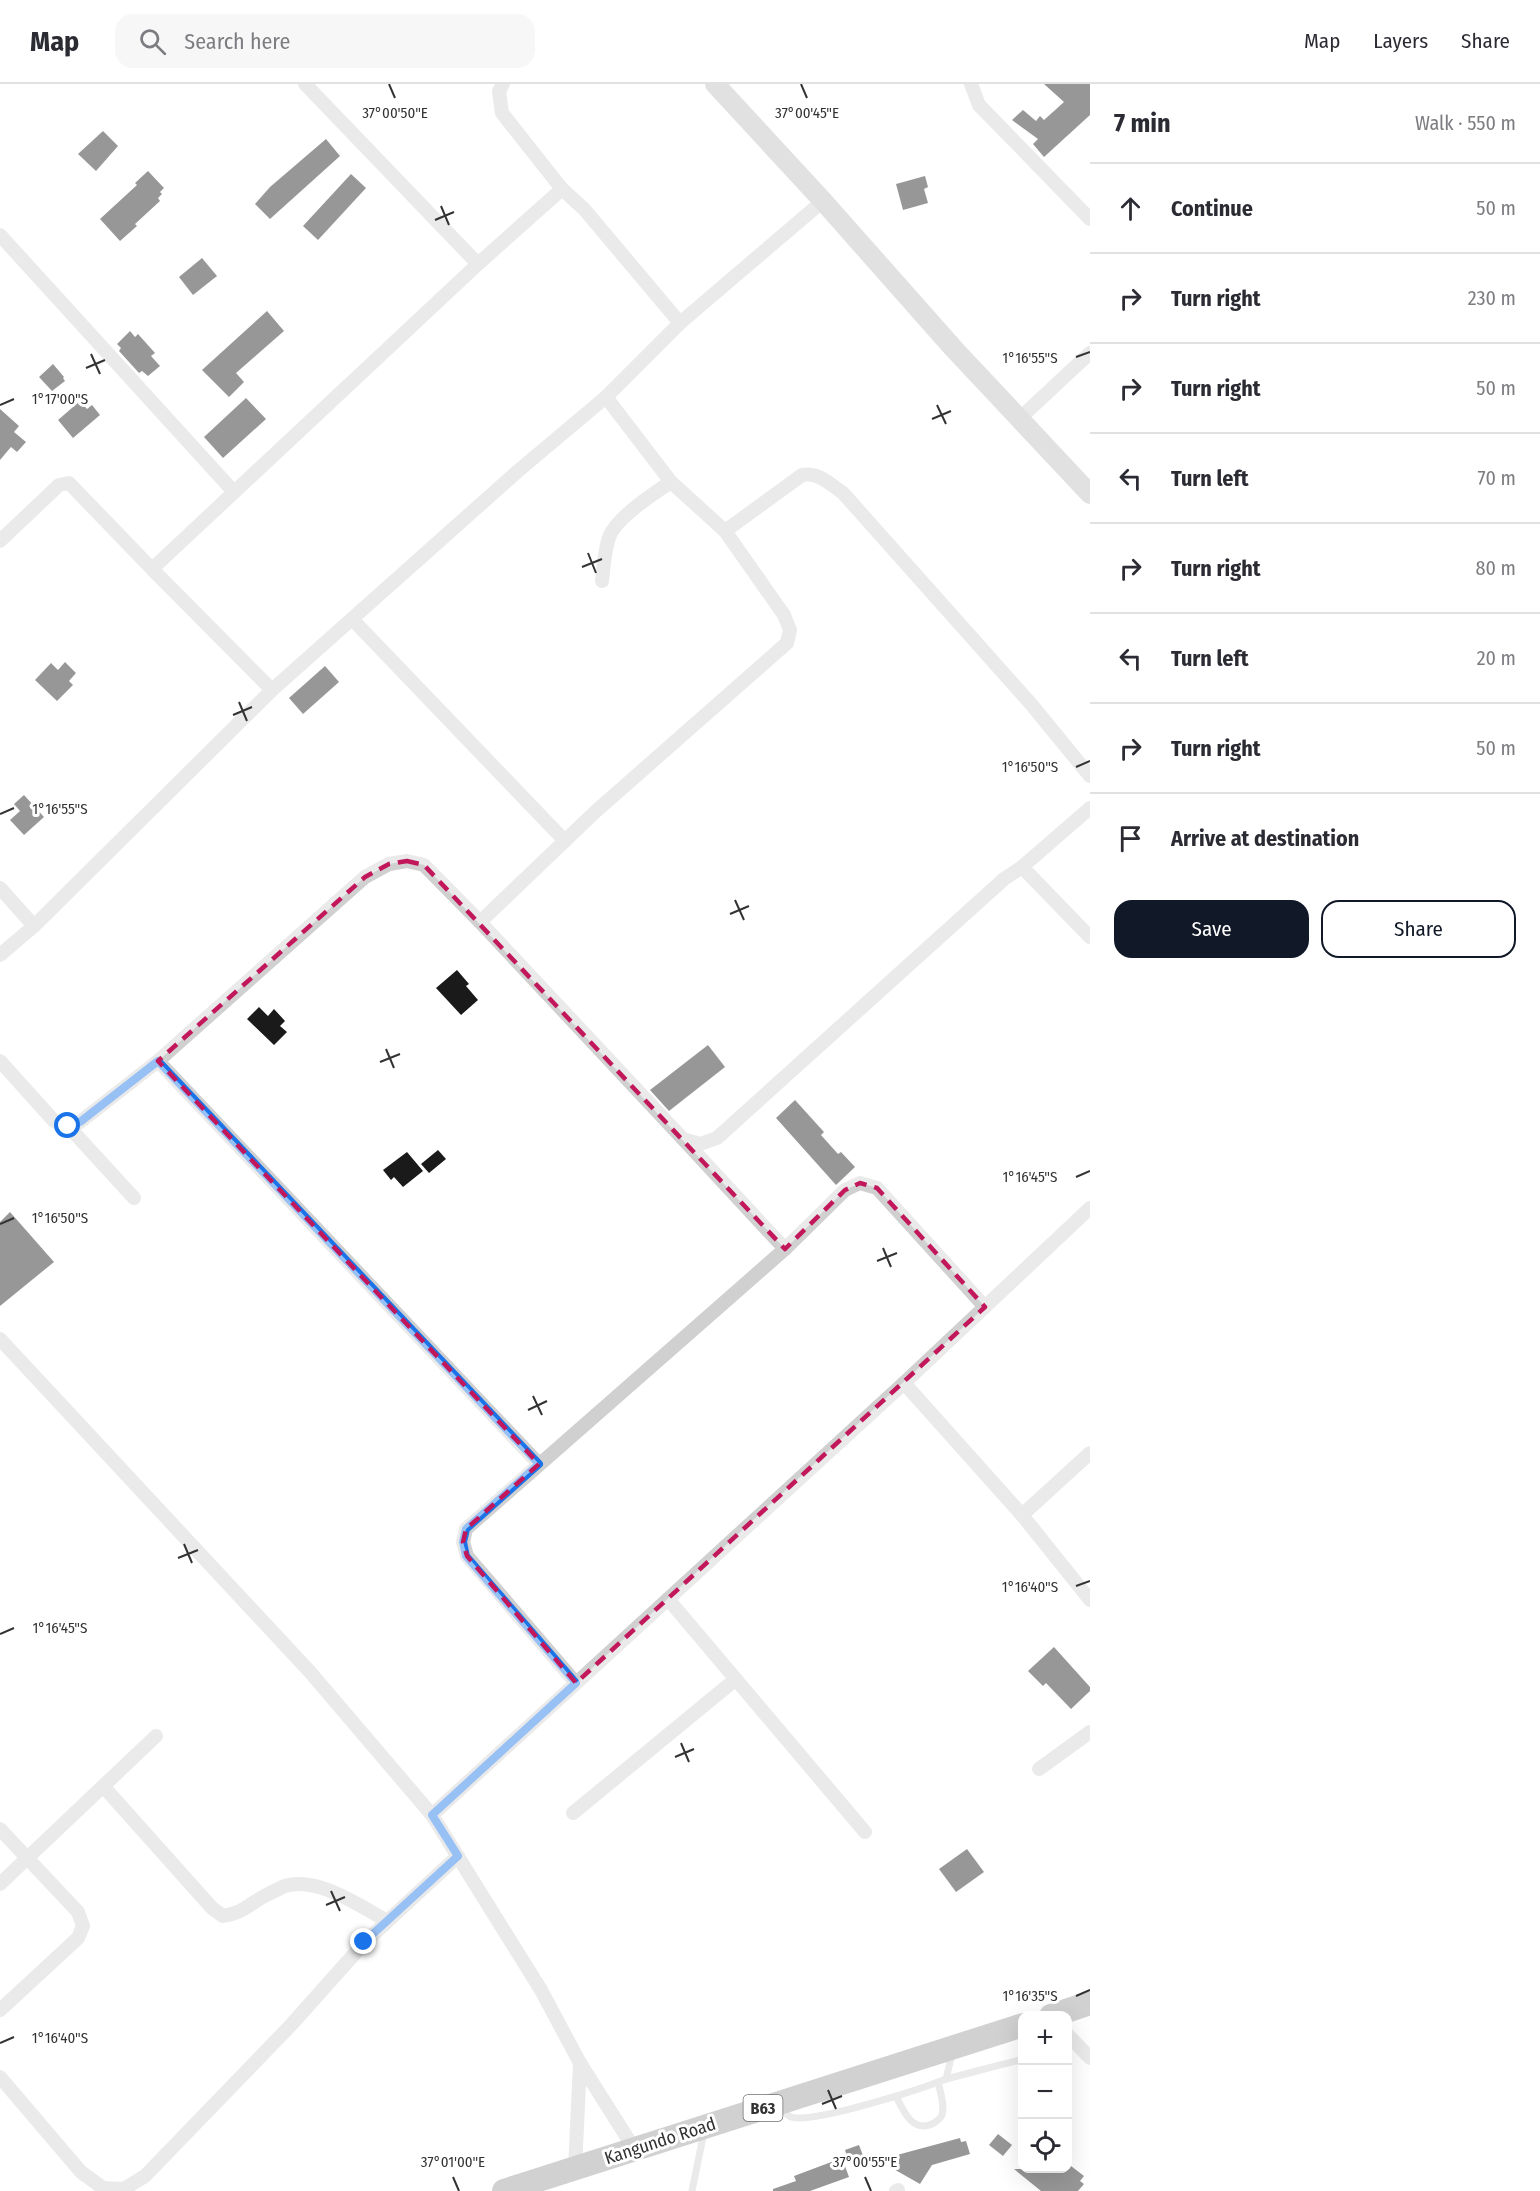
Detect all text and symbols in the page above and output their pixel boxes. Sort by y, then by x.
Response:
search box [115,14,535,68]
text: Map [30,25,79,58]
icon: search [136,25,169,58]
text: Search here [184,28,290,55]
text: Map [1304,28,1340,54]
text: Layers [1373,28,1428,54]
text: Share [1461,28,1510,54]
text: 37°00'50"E [362,104,428,122]
text: 37°00'45"E [775,104,839,122]
text: 7 min [1114,108,1171,139]
text: Walk · 550 m [1415,111,1516,135]
icon: ahead [1114,192,1147,225]
text: Continue [1171,195,1253,222]
text: 50 m [1476,196,1516,220]
icon: right [1114,282,1147,315]
text: Turn right [1171,285,1260,312]
text: 230 m [1468,286,1516,310]
text: 1°16'55"S [1002,349,1058,367]
icon: right [1114,372,1147,405]
text: Turn right [1171,375,1260,402]
text: 50 m [1476,376,1516,400]
text: 1°17'00"S [32,390,88,408]
icon: left [1114,462,1147,495]
text: Turn left [1171,465,1249,492]
text: 70 m [1478,466,1516,490]
icon: right [1114,552,1147,585]
text: Turn right [1171,555,1260,582]
text: 80 m [1476,556,1516,580]
icon: left [1114,642,1147,675]
text: Turn left [1171,645,1249,672]
text: 20 m [1477,646,1516,670]
icon: right [1114,732,1147,765]
text: Turn right [1171,735,1260,762]
text: 50 m [1476,736,1516,760]
text: 1°16'50"S [1002,758,1058,776]
text: 1°16'55"S [32,800,88,818]
icon: arrive [1114,822,1147,855]
text: Arrive at destination [1171,825,1359,852]
button: Save [1114,900,1309,958]
button: Share [1321,900,1516,958]
route start [54,1112,80,1138]
text: 1°16'45"S [1003,1168,1057,1186]
text: 1°16'50"S [32,1209,88,1227]
text: 1°16'40"S [1002,1578,1058,1596]
text: 1°16'45"S [33,1619,87,1637]
route end [350,1928,376,1954]
text: 1°16'35"S [1002,1987,1058,2005]
map controls [1018,2011,1072,2173]
button: + [1018,2011,1072,2065]
text: 1°16'40"S [32,2029,88,2047]
button: − [1018,2065,1072,2119]
road number: B63 [744,2095,783,2121]
street label: Kangundo Road [602,2113,718,2169]
button: locate [1018,2119,1072,2173]
text: 37°01'00"E [421,2153,485,2171]
text: 37°00'55"E [833,2153,897,2171]

